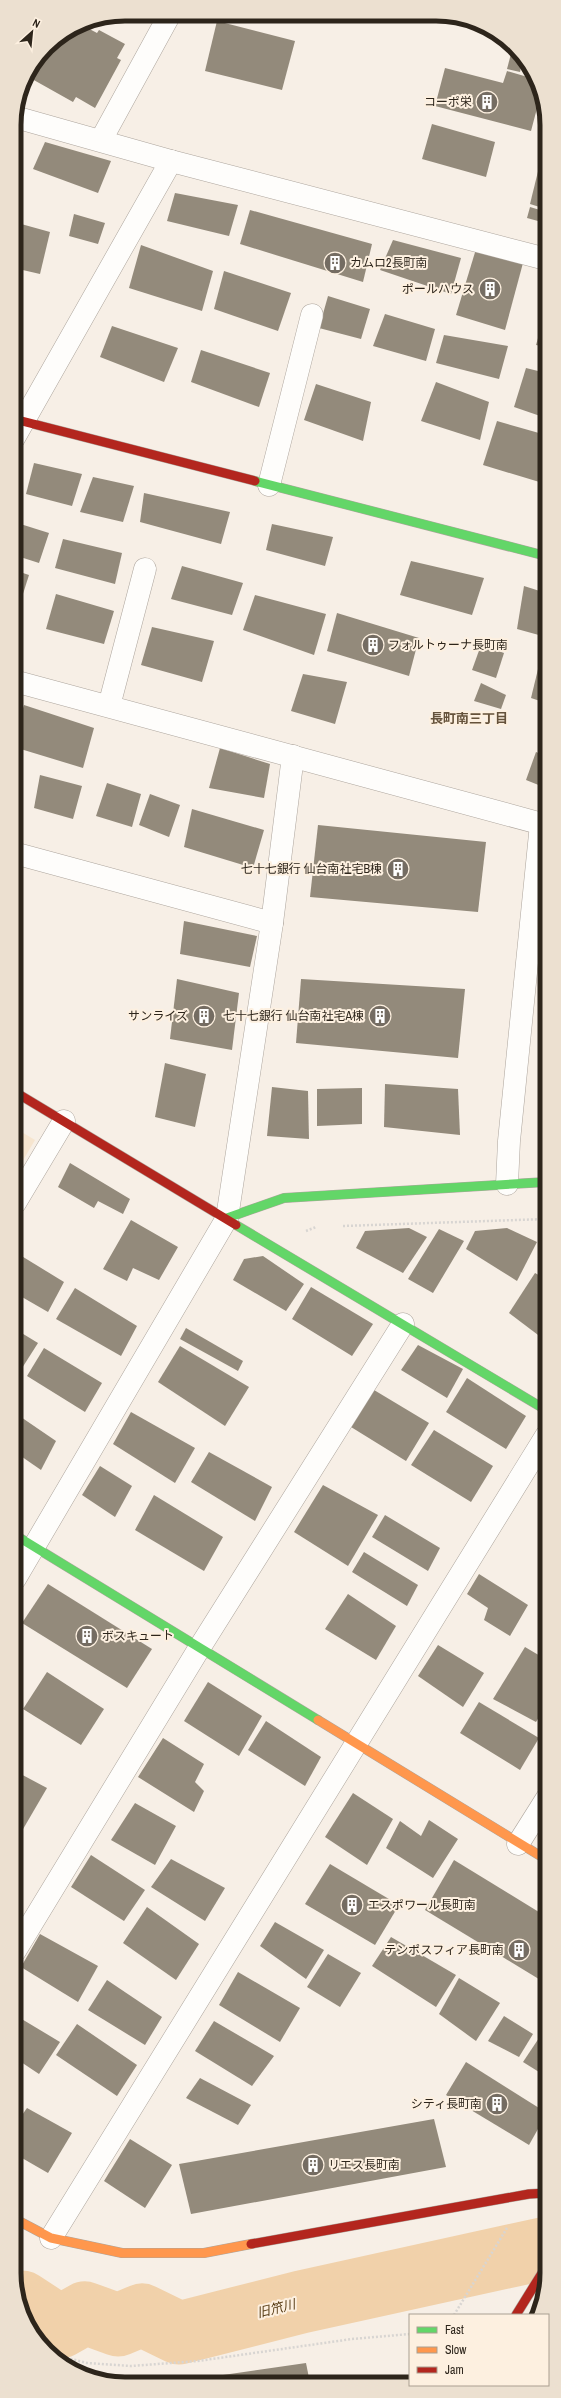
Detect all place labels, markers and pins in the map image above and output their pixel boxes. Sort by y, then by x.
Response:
building icon: コーポ栄 [474,89,500,115]
place label: コーポ栄 [424,94,472,110]
building icon: カムロ2長町南 [322,250,348,276]
place label: カムロ2長町南 [350,255,427,271]
building icon: ポールハウス [477,276,503,302]
place label: ポールハウス [402,281,474,297]
building icon: フォルトゥーナ長町南 [360,632,386,658]
place label: フォルトゥーナ長町南 [388,637,508,653]
building icon: 七十七銀行 仙台南社宅B棟 [385,856,411,882]
place label: 七十七銀行 仙台南社宅B棟 [241,861,382,877]
building icon: サンライズ [191,1003,217,1029]
building icon: 七十七銀行 仙台南社宅A棟 [367,1003,393,1029]
place label: サンライズ [128,1008,188,1024]
place label: 七十七銀行 仙台南社宅A棟 [223,1008,364,1024]
building icon: ボスキュート [74,1623,100,1649]
place label: ボスキュート [102,1628,174,1644]
building icon: エスポワール長町南 [339,1892,365,1918]
place label: エスポワール長町南 [368,1897,476,1913]
building icon: テンポスフィア長町南 [506,1937,532,1963]
place label: テンポスフィア長町南 [384,1942,504,1958]
building icon: シティ長町南 [484,2091,510,2117]
place label: シティ長町南 [411,2096,482,2112]
building icon: リエス長町南 [300,2152,326,2178]
place label: リエス長町南 [328,2157,400,2173]

